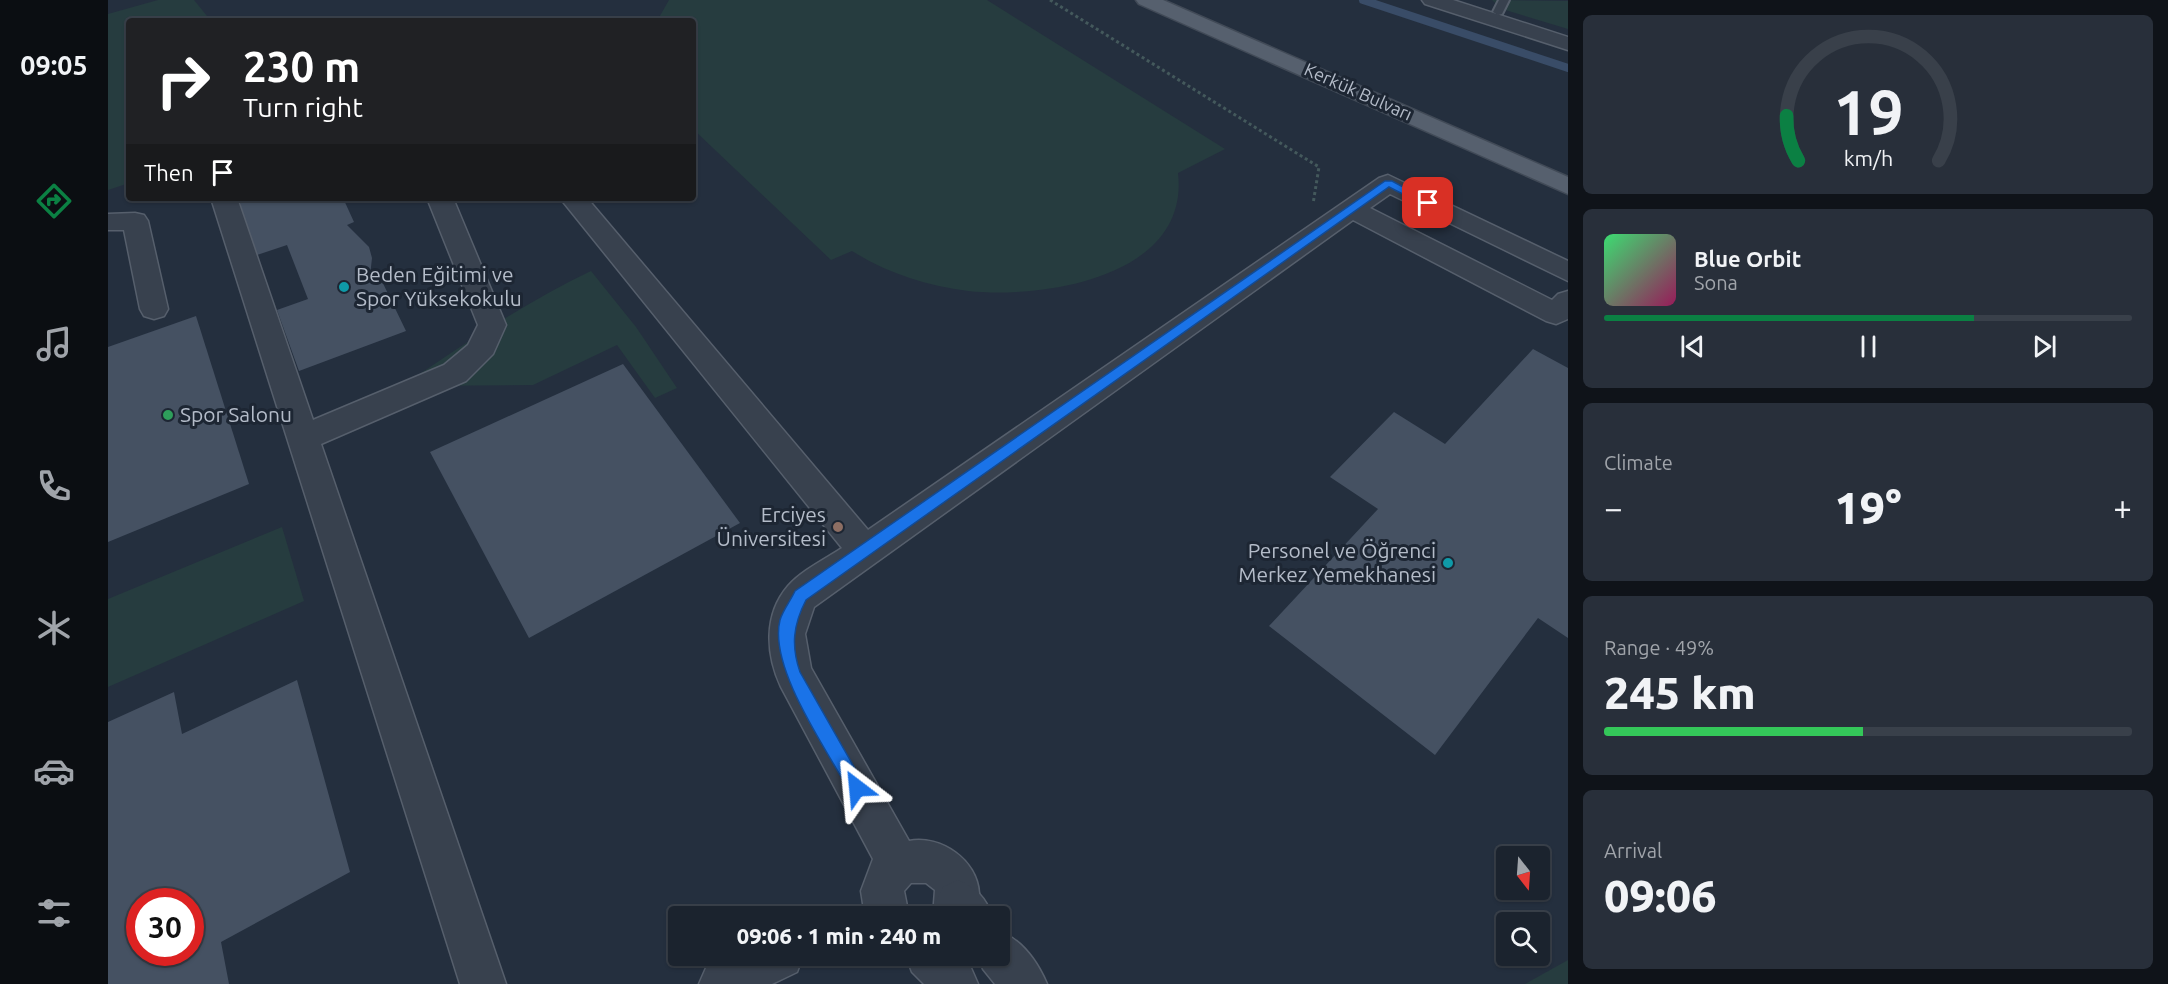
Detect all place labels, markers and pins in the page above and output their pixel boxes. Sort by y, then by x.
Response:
pin [1402,177,1453,228]
place label: Beden Eğitimi ve Spor Yüksekokulu [356,262,522,310]
marker: Beden Eğitimi ve Spor Yüksekokulu [337,280,351,294]
place label: Spor Salonu [180,402,292,426]
marker: Spor Salonu [161,408,175,422]
place label: Erciyes Üniversitesi [717,502,826,550]
marker: Erciyes Üniversitesi [831,520,845,534]
place label: Personel ve Öğrenci Merkez Yemekhanesi [1238,538,1436,586]
marker: Personel ve Öğrenci Merkez Yemekhanesi [1441,556,1455,570]

